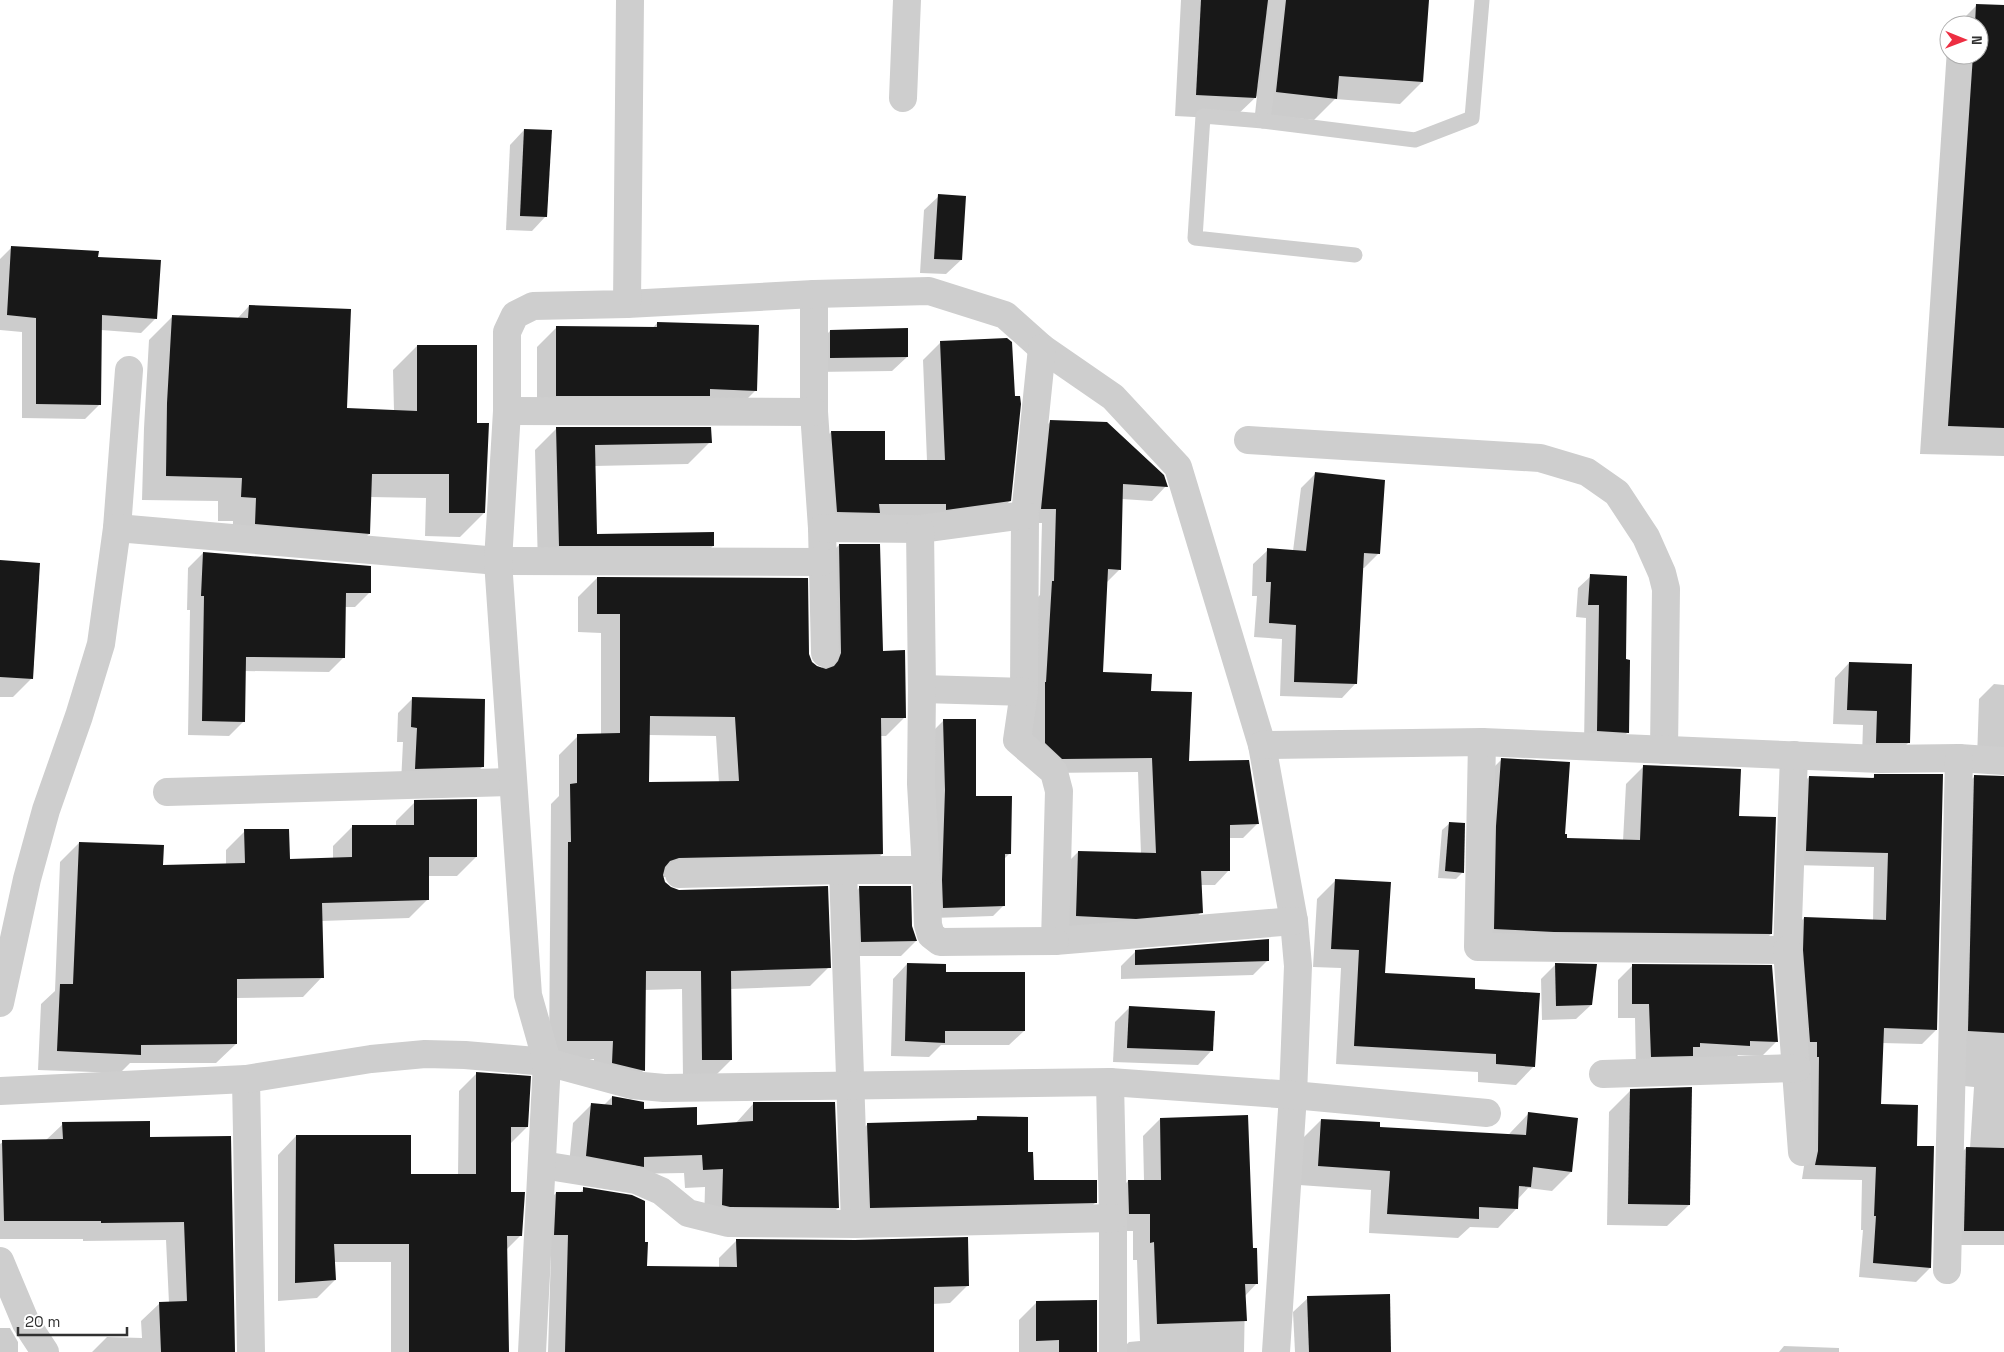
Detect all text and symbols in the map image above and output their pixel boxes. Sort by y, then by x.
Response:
north arrow [1939,15,1989,65]
text: N [1968,35,1986,45]
scale bar [18,1304,126,1336]
text: 20 m [25,1312,60,1331]

